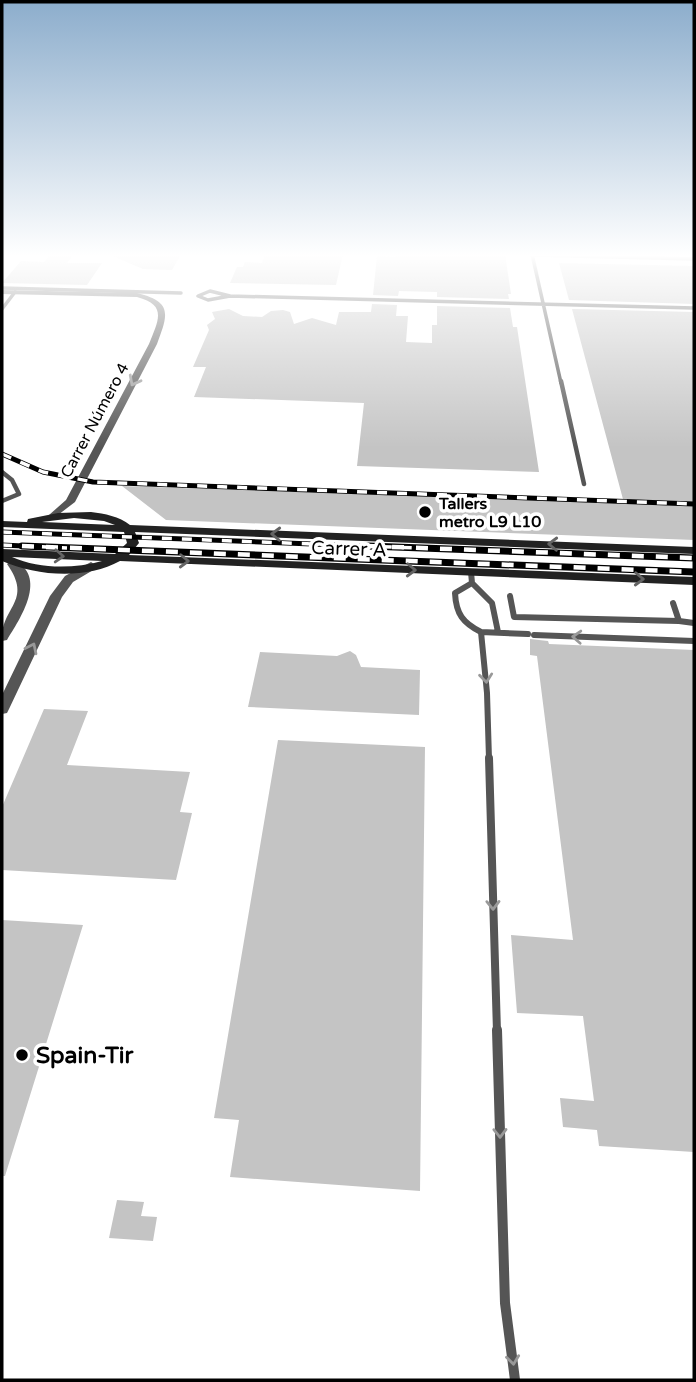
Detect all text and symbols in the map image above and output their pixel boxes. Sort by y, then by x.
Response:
street label: Carrer Número 4 [56,360,134,481]
one-way arrow [128,374,142,386]
place label: Tallers metro L9 L10 [438,494,541,532]
marker: Tallers metro L9 L10 [417,504,433,520]
one-way arrow [271,526,282,541]
street label: Carrer A [311,537,387,561]
one-way arrow [547,537,558,552]
one-way arrow [54,549,65,564]
one-way arrow [179,553,190,568]
one-way arrow [406,562,417,577]
one-way arrow [634,571,645,586]
one-way arrow [571,630,582,645]
one-way arrow [23,643,37,655]
one-way arrow [478,673,493,684]
one-way arrow [485,901,501,911]
place label: Spain-Tir [36,1042,135,1070]
marker: Spain-Tir [14,1047,30,1063]
one-way arrow [492,1127,507,1138]
one-way arrow [505,1354,520,1366]

